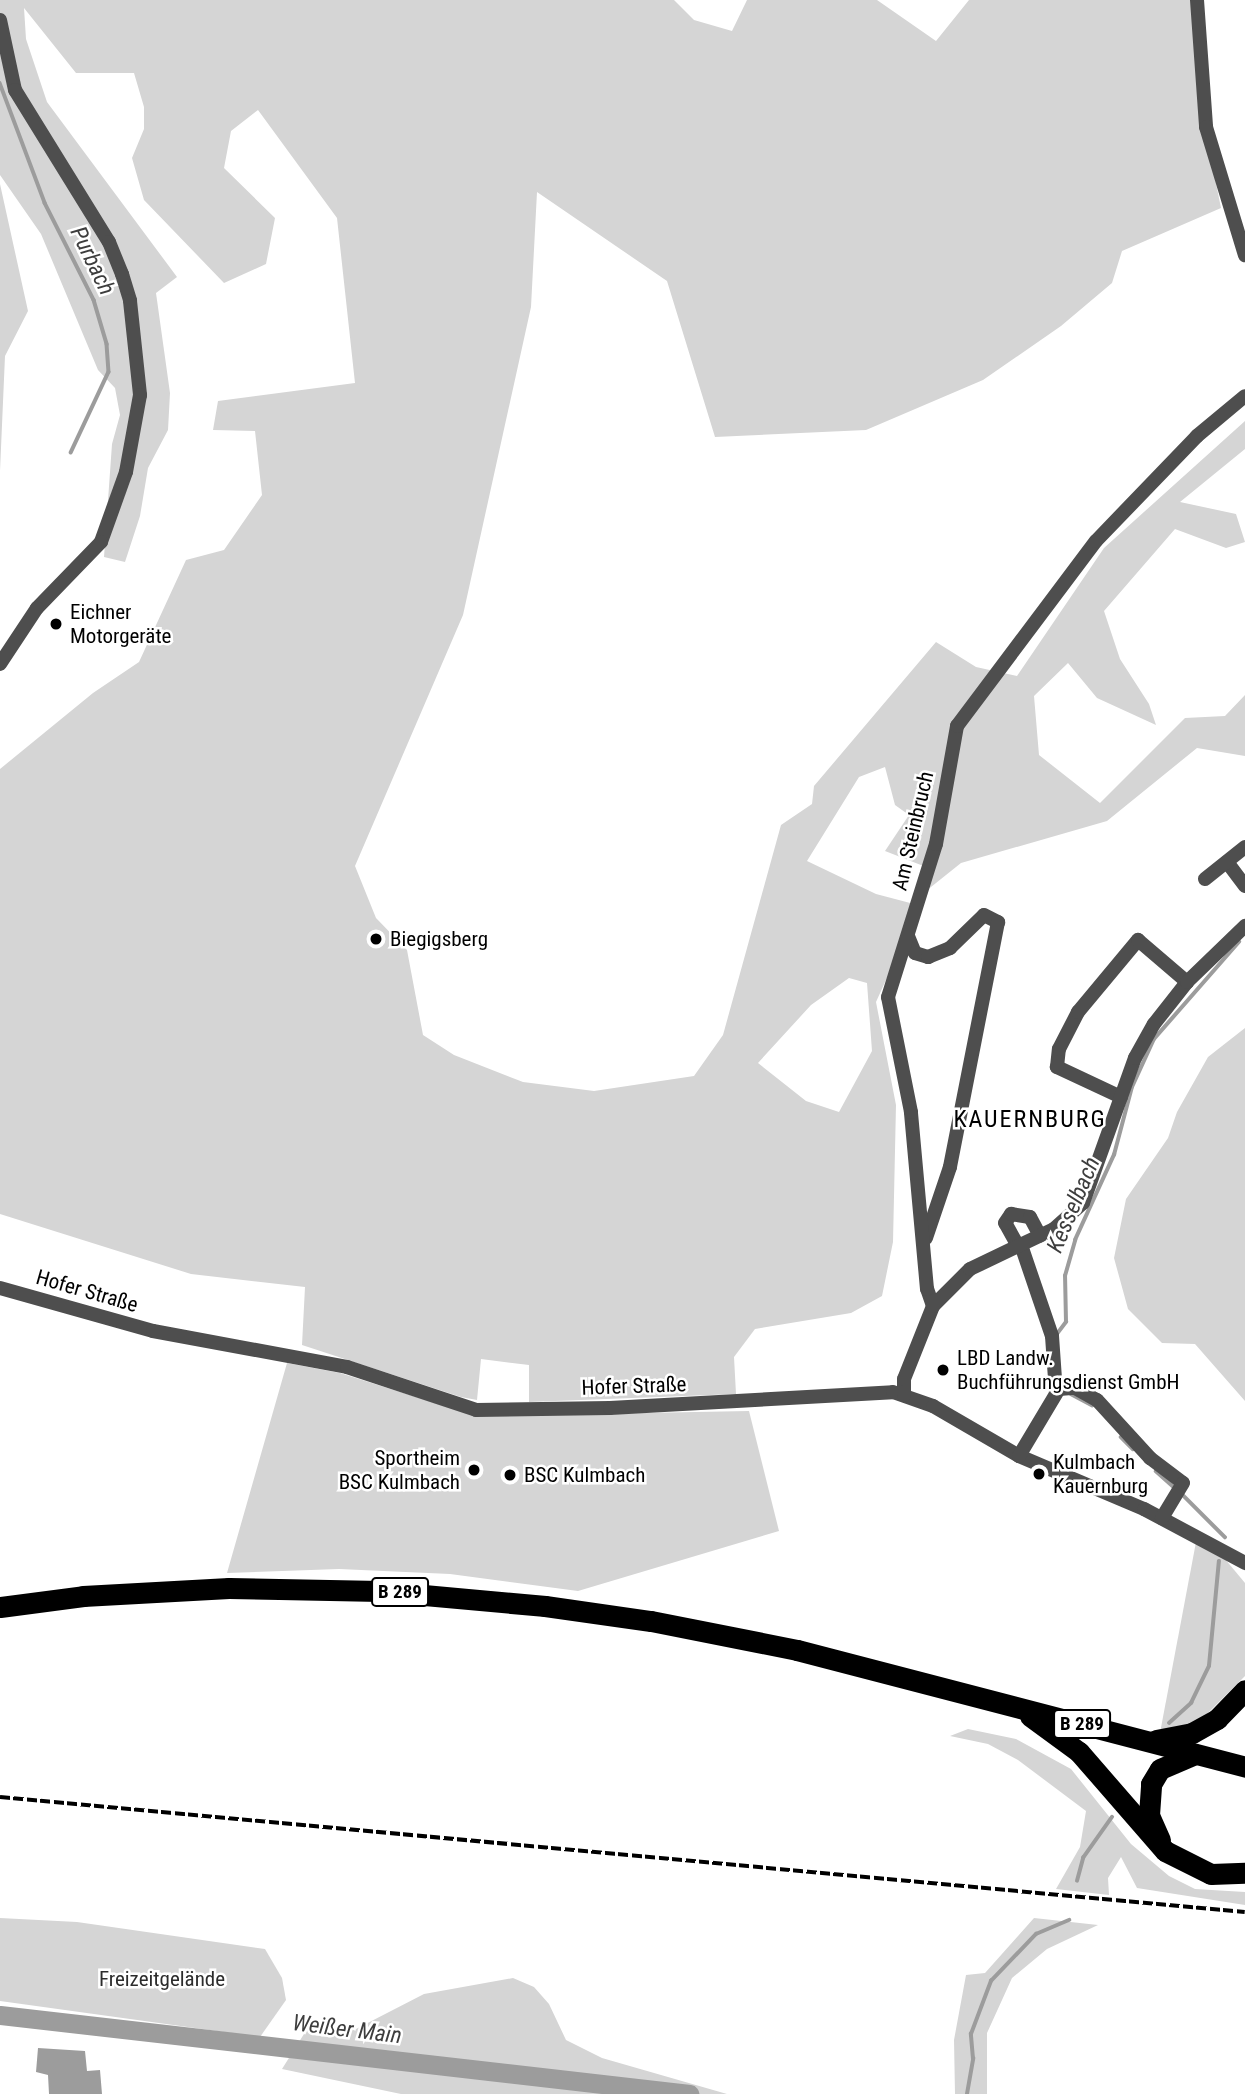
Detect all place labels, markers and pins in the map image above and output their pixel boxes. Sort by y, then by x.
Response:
place label: Eichner Motorgeräte [70,599,171,649]
marker: Eichner Motorgeräte [48,616,64,632]
place label: Biegigsberg [390,926,488,952]
marker: Biegigsberg [368,931,384,947]
place label: LBD Landw. Buchführungsdienst GmbH [957,1345,1180,1395]
marker: LBD Landw. Buchführungsdienst GmbH [935,1362,951,1378]
place label: Sportheim BSC Kulmbach [339,1445,460,1495]
place label: Kulmbach Kauernburg [1053,1449,1148,1499]
marker: Sportheim BSC Kulmbach [466,1462,482,1478]
place label: BSC Kulmbach [524,1462,645,1488]
marker: Kulmbach Kauernburg [1031,1466,1047,1482]
marker: BSC Kulmbach [502,1467,518,1483]

